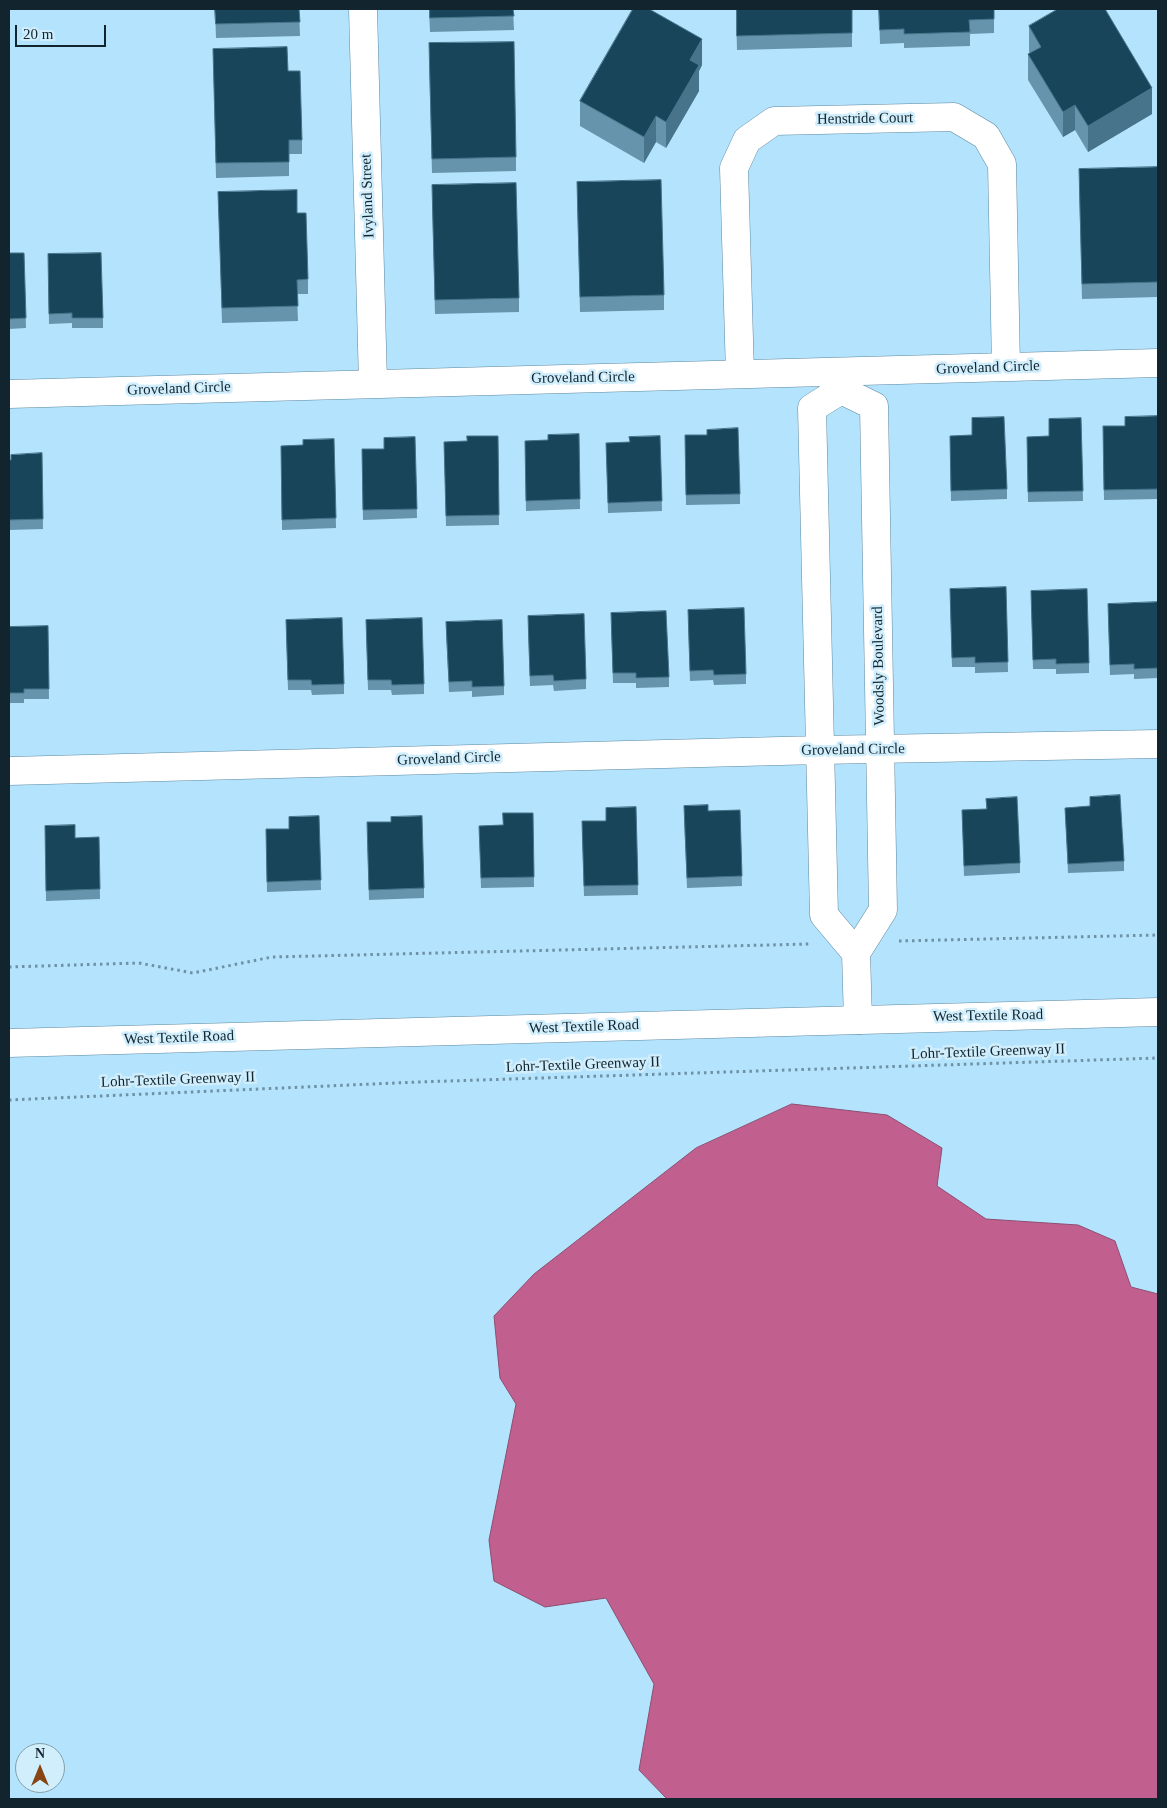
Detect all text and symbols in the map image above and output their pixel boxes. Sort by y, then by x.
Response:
scale bar [18,15,109,47]
text: 20 m [23,26,53,42]
street label: Henstride Court [817,109,913,129]
street label: Ivyland Street [358,153,378,239]
street label: Groveland Circle [936,357,1040,379]
street label: Groveland Circle [531,368,635,388]
street label: Groveland Circle [127,378,231,400]
street label: Woodsly Boulevard [869,606,889,726]
street label: Groveland Circle [801,740,905,760]
street label: Groveland Circle [397,748,501,770]
street label: West Textile Road [933,1006,1043,1026]
street label: West Textile Road [529,1016,639,1038]
street label: West Textile Road [124,1027,234,1049]
street label: Lohr-Textile Greenway II [911,1040,1065,1064]
street label: Lohr-Textile Greenway II [506,1053,660,1077]
street label: Lohr-Textile Greenway II [101,1068,255,1092]
north arrow [15,1743,65,1793]
text: N [35,1746,45,1761]

